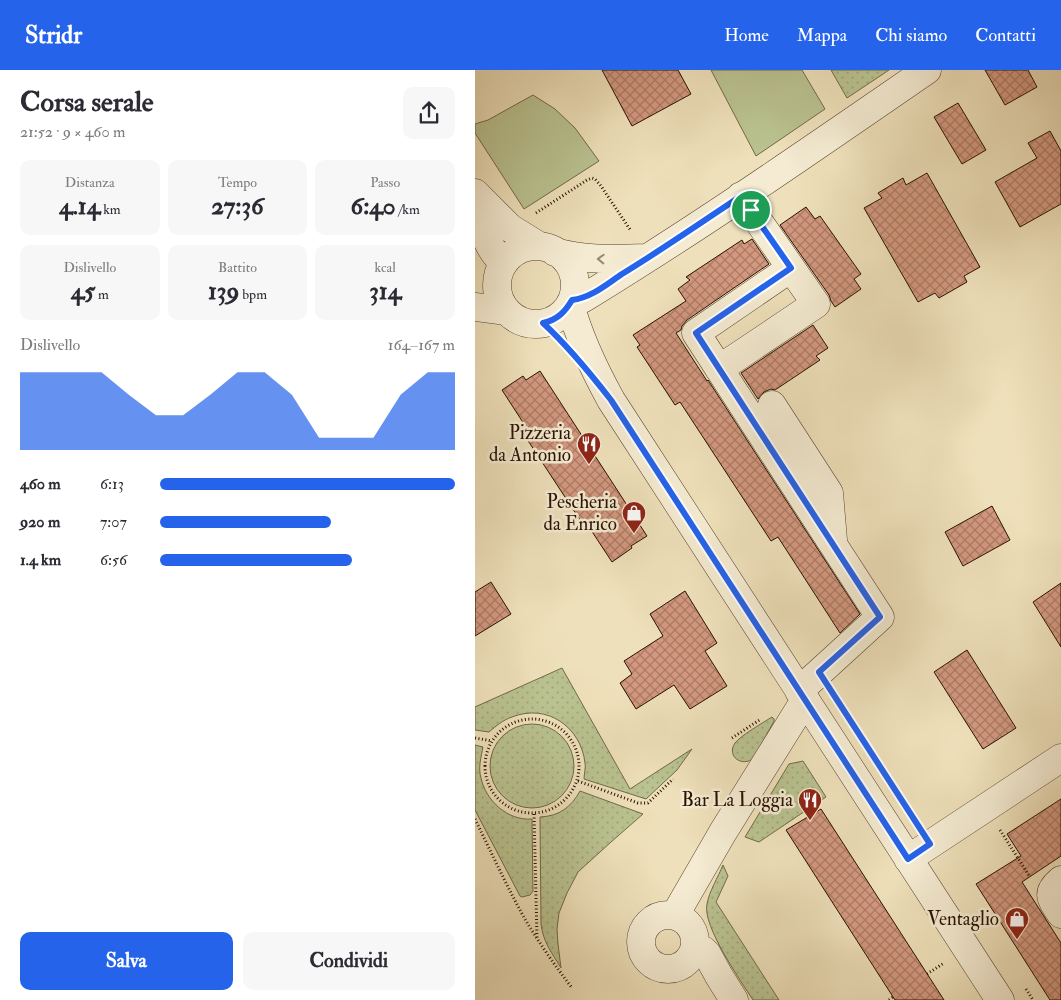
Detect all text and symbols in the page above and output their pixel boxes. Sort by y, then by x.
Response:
text: Stridr [25,20,82,51]
text: Home [724,24,769,47]
text: Mappa [797,24,847,47]
text: Chi siamo [875,24,947,47]
text: Contatti [975,24,1036,47]
text: Corsa serale [20,85,153,120]
button: share [403,87,455,139]
text: 21:52 · 9 × 460 m [20,122,125,142]
text: Distanza [65,174,115,191]
text: Tempo [218,174,257,191]
text: Passo [370,174,400,191]
pin [730,189,772,231]
text: 4.14 [59,191,100,222]
text: 27:36 [211,191,264,222]
text: 6:40 [351,191,396,222]
icon: arrive [737,196,765,224]
text: km [100,201,121,218]
text: /km [396,201,420,218]
one-way arrow [597,254,605,264]
text: Dislivello [63,259,116,276]
text: Battito [218,259,257,276]
text: kcal [374,259,396,276]
text: 45 [71,276,95,307]
text: 139 [208,276,239,307]
text: 314 [369,276,401,307]
text: m [95,286,109,303]
text: bpm [239,286,267,303]
text: Dislivello [20,335,80,355]
text: 164–167 m [388,335,455,355]
place label: Pizzeria da Antonio [489,421,571,467]
restaurant icon: Pizzeria da Antonio [576,431,602,465]
text: 460 m [20,474,61,494]
text: 6:13 [100,474,124,494]
place label: Pescheria da Enrico [544,490,617,536]
shop icon: Pescheria da Enrico [621,500,647,534]
text: 920 m [20,512,60,532]
text: 7:07 [100,512,127,532]
text: 1.4 km [20,550,61,570]
text: 6:56 [100,550,127,570]
restaurant icon: Bar La Loggia [797,787,823,821]
place label: Bar La Loggia [682,788,793,812]
shop icon: Ventaglio [1004,906,1030,940]
place label: Ventaglio [927,907,999,931]
button: Salva [20,932,233,990]
button: Condividi [243,932,455,990]

